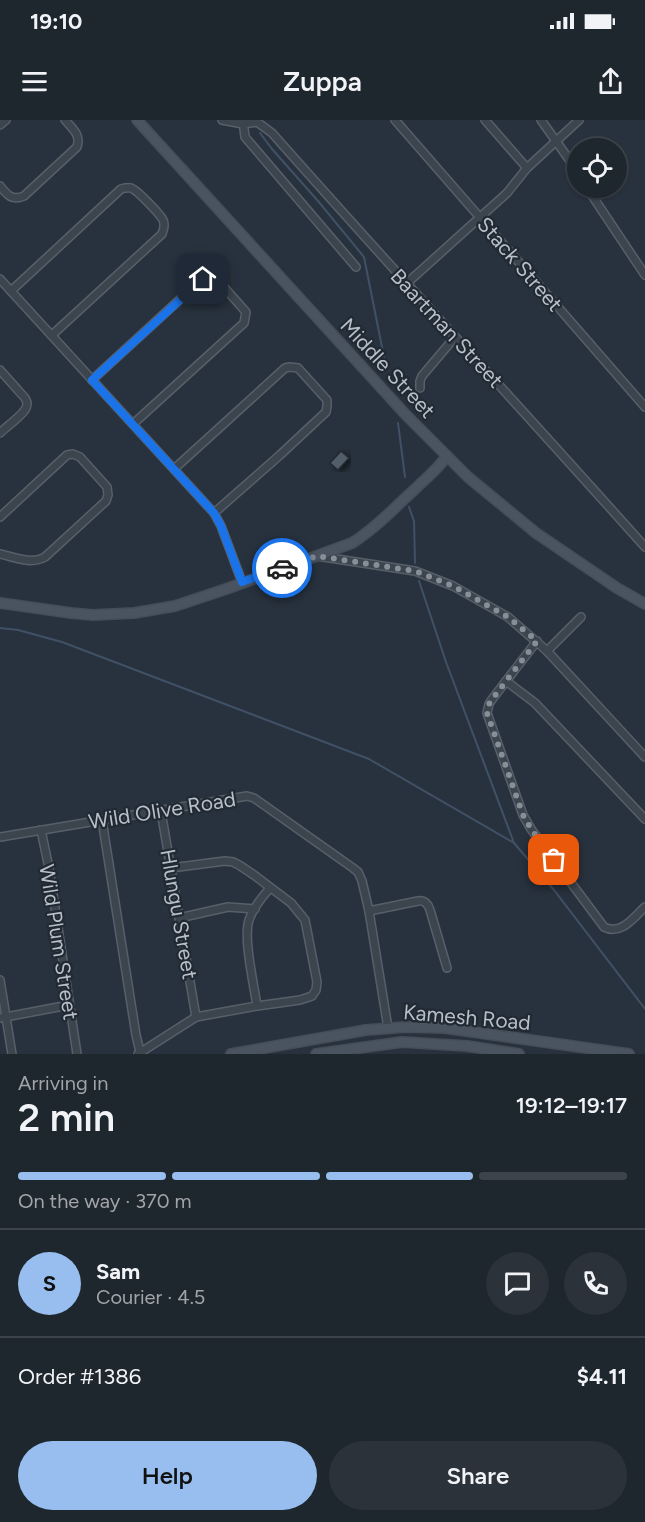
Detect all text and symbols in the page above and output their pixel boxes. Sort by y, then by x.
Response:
text: 19:10 [30,8,82,35]
icon: menu [18,65,51,98]
text: Zuppa [283,65,362,98]
icon: share [594,65,627,98]
map controls [567,138,627,198]
button: locate [567,138,627,198]
street label: Stack Street [472,212,568,316]
pin [177,253,228,304]
icon: home [186,262,219,295]
street label: Baartman Street [385,263,509,393]
street label: Middle Street [335,313,441,423]
courier [252,538,312,598]
icon: car [266,552,299,585]
street label: Wild Olive Road [87,786,237,834]
pin [528,834,579,885]
icon: bag [537,843,570,876]
street label: Hlungu Street [155,847,203,981]
street label: Wild Plum Street [34,862,84,1022]
street label: Kamesh Road [402,999,532,1035]
text: Arriving in [18,1071,108,1095]
text: 19:12–19:17 [516,1092,627,1119]
text: 2 min [18,1094,115,1141]
text: On the way · 370 m [18,1189,192,1213]
button: chat [486,1252,549,1315]
button: phone [564,1252,627,1315]
text: Sam [96,1258,140,1285]
text: S [43,1270,56,1297]
text: Courier · 4.5 [96,1285,205,1309]
text: Order #1386 [18,1363,141,1390]
text: $4.11 [577,1363,627,1390]
button: Help [18,1441,317,1510]
button: Share [329,1441,627,1510]

